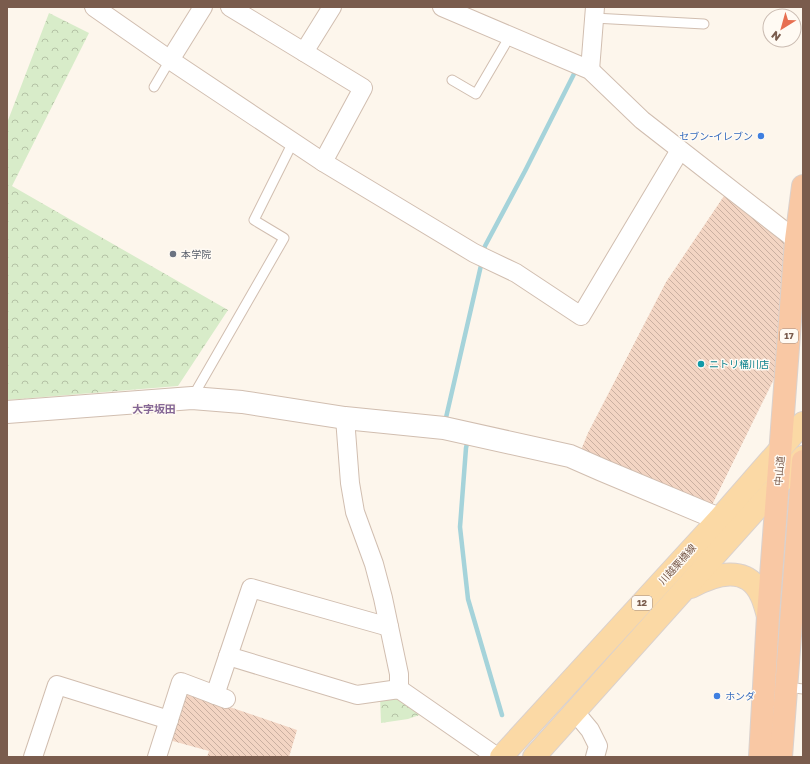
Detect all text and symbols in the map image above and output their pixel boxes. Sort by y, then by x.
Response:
north arrow [762,8,802,48]
text: N [768,29,783,44]
place label: セブン-イレブン [679,130,753,142]
marker: セブン-イレブン [756,131,766,141]
place label: 本学院 [181,248,211,260]
marker: 本学院 [168,249,178,259]
road number: 17 [780,329,798,343]
place label: ニトリ桶川店 [709,358,769,370]
marker: ニトリ桶川店 [696,359,706,369]
district label: 大字坂田 [132,402,176,415]
street label: 中山道 [772,456,786,486]
street label: 川越栗橋線 [656,541,698,587]
road number: 12 [632,596,652,610]
place label: ホンダ [725,690,755,702]
marker: ホンダ [712,691,722,701]

